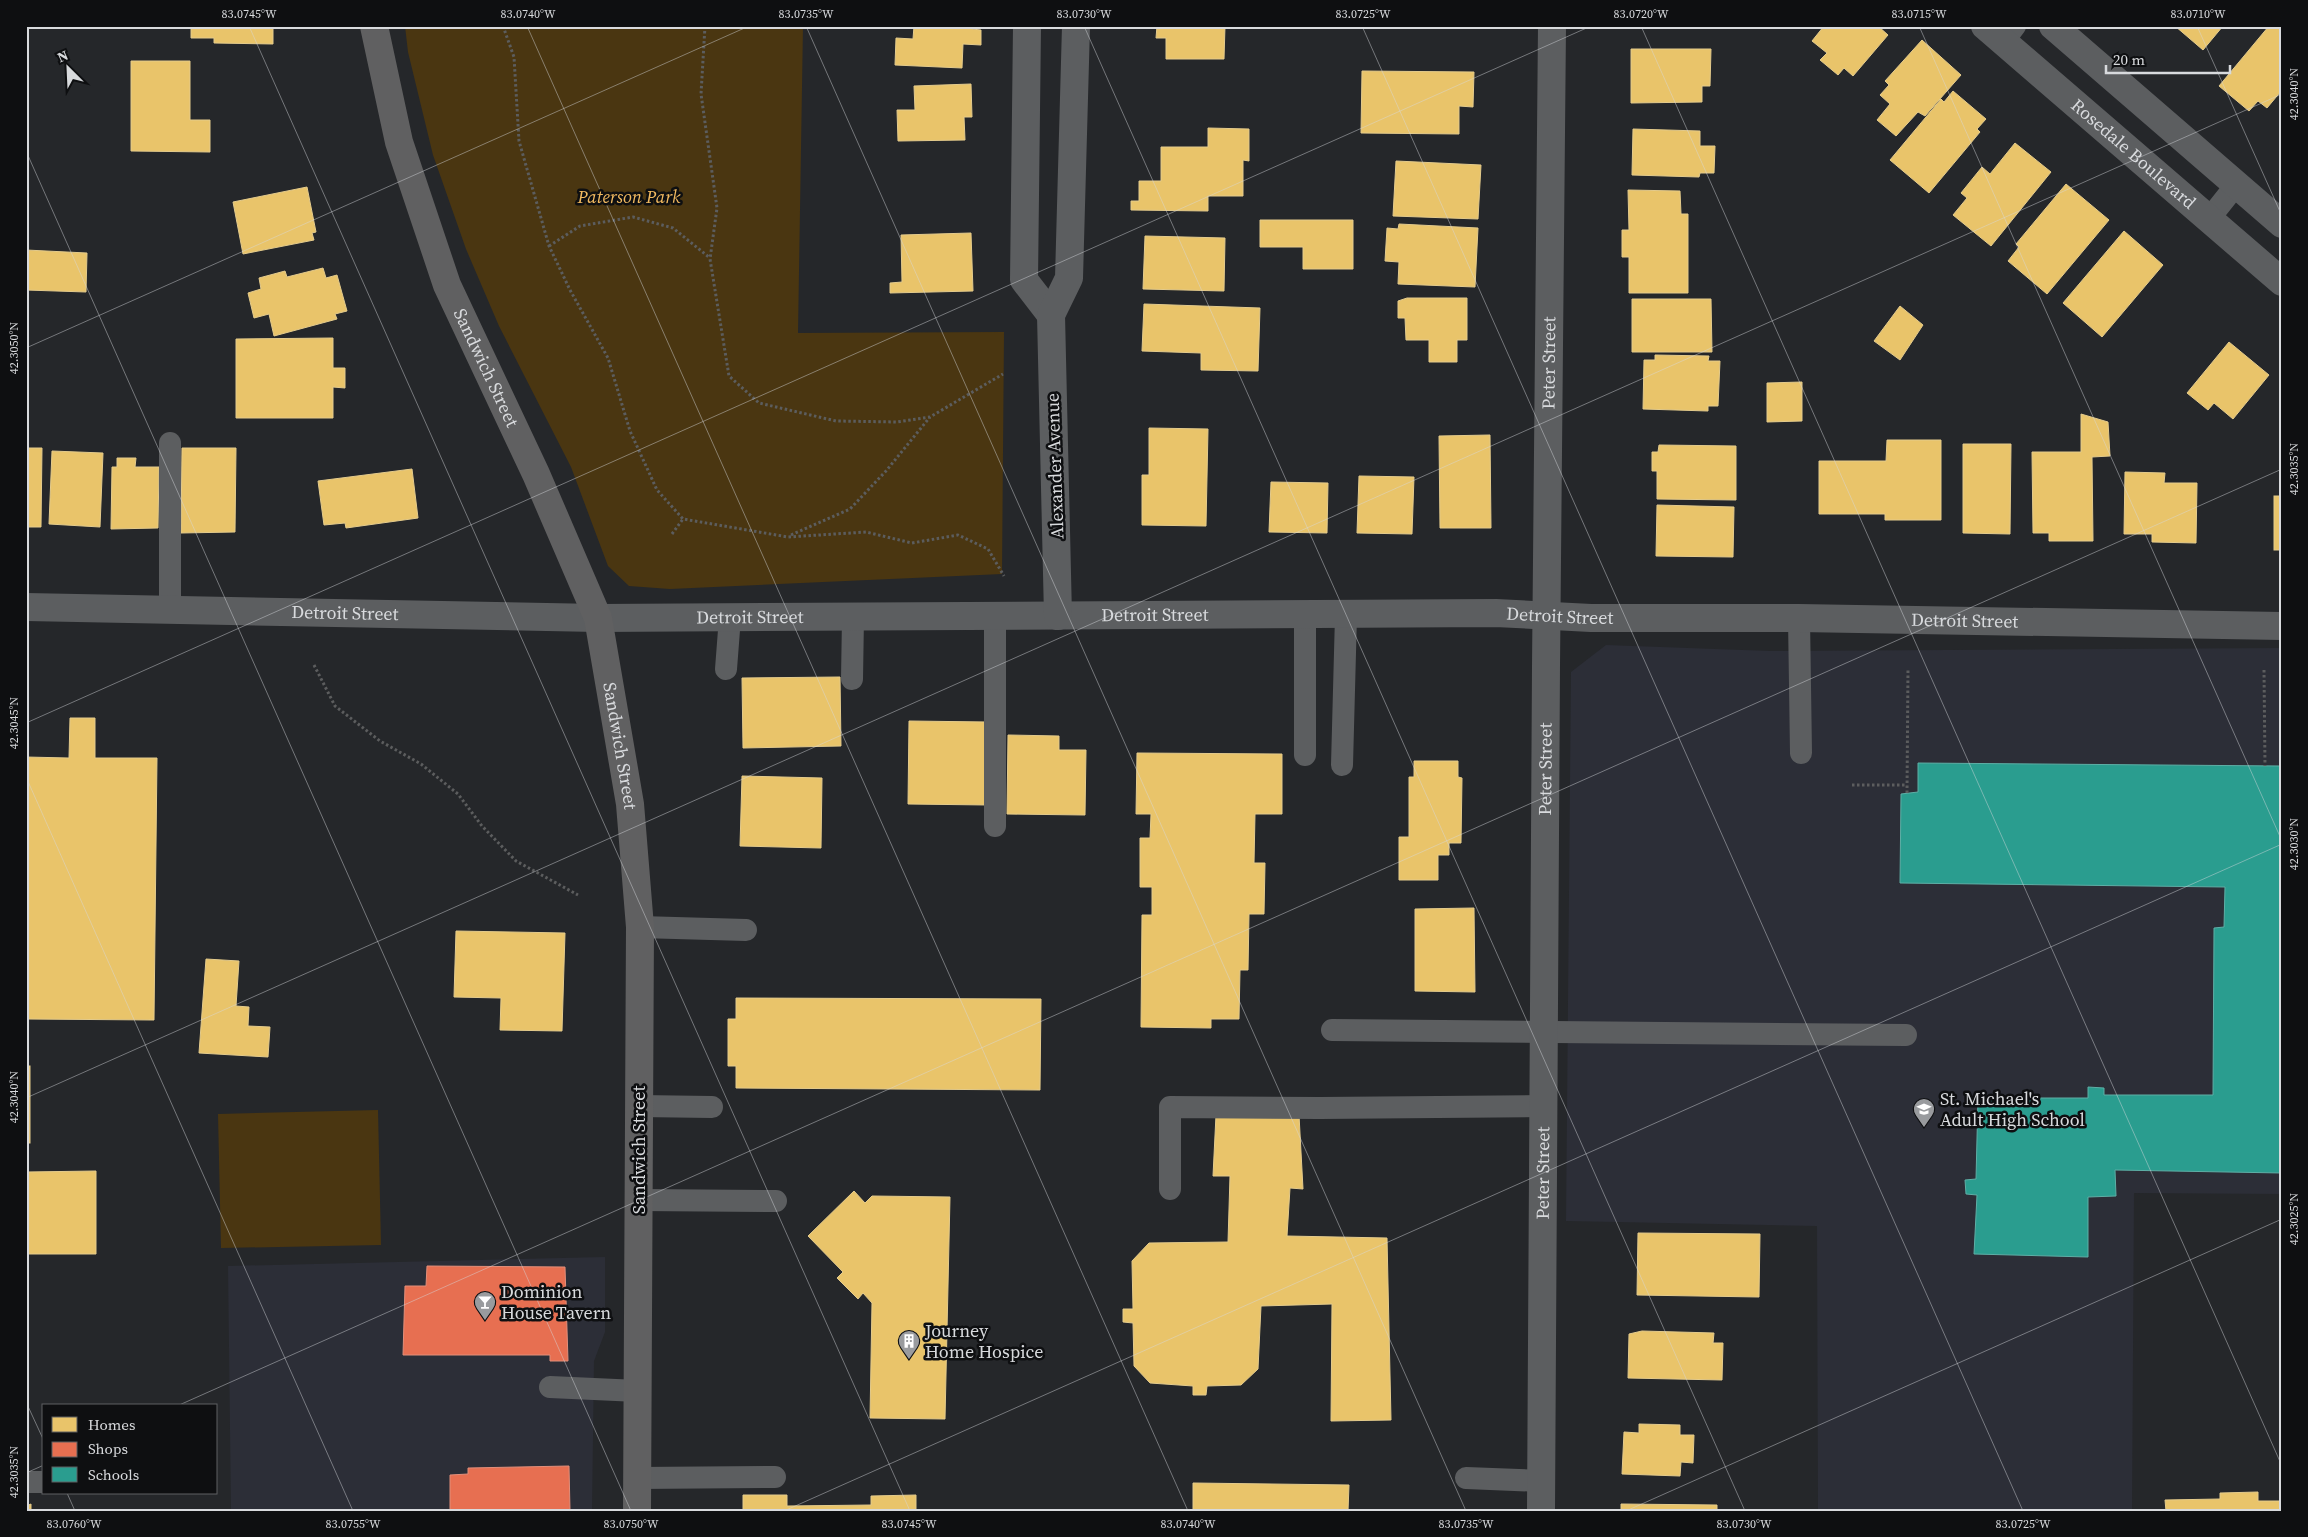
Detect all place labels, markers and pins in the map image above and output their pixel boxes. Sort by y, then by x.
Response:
place label: St. Michael's Adult High School [1940,1086,2085,1132]
school or university icon: St. Michael's Adult High School [1912,1097,1936,1128]
place label: Dominion House Tavern [501,1279,611,1325]
bar icon: Dominion House Tavern [473,1290,497,1321]
place label: Journey Home Hospice [924,1318,1043,1364]
building icon: Journey Home Hospice [897,1329,921,1360]

